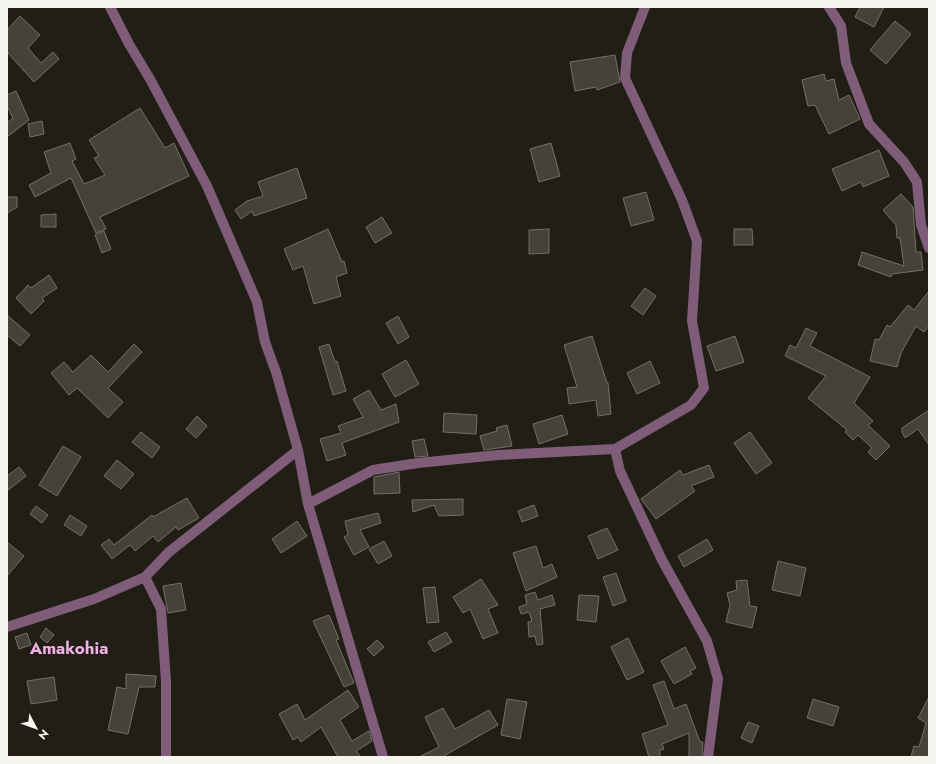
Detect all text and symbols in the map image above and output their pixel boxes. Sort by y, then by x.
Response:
district label: Amakohia [29,636,108,660]
north arrow [16,708,56,748]
text: N [35,726,52,743]

